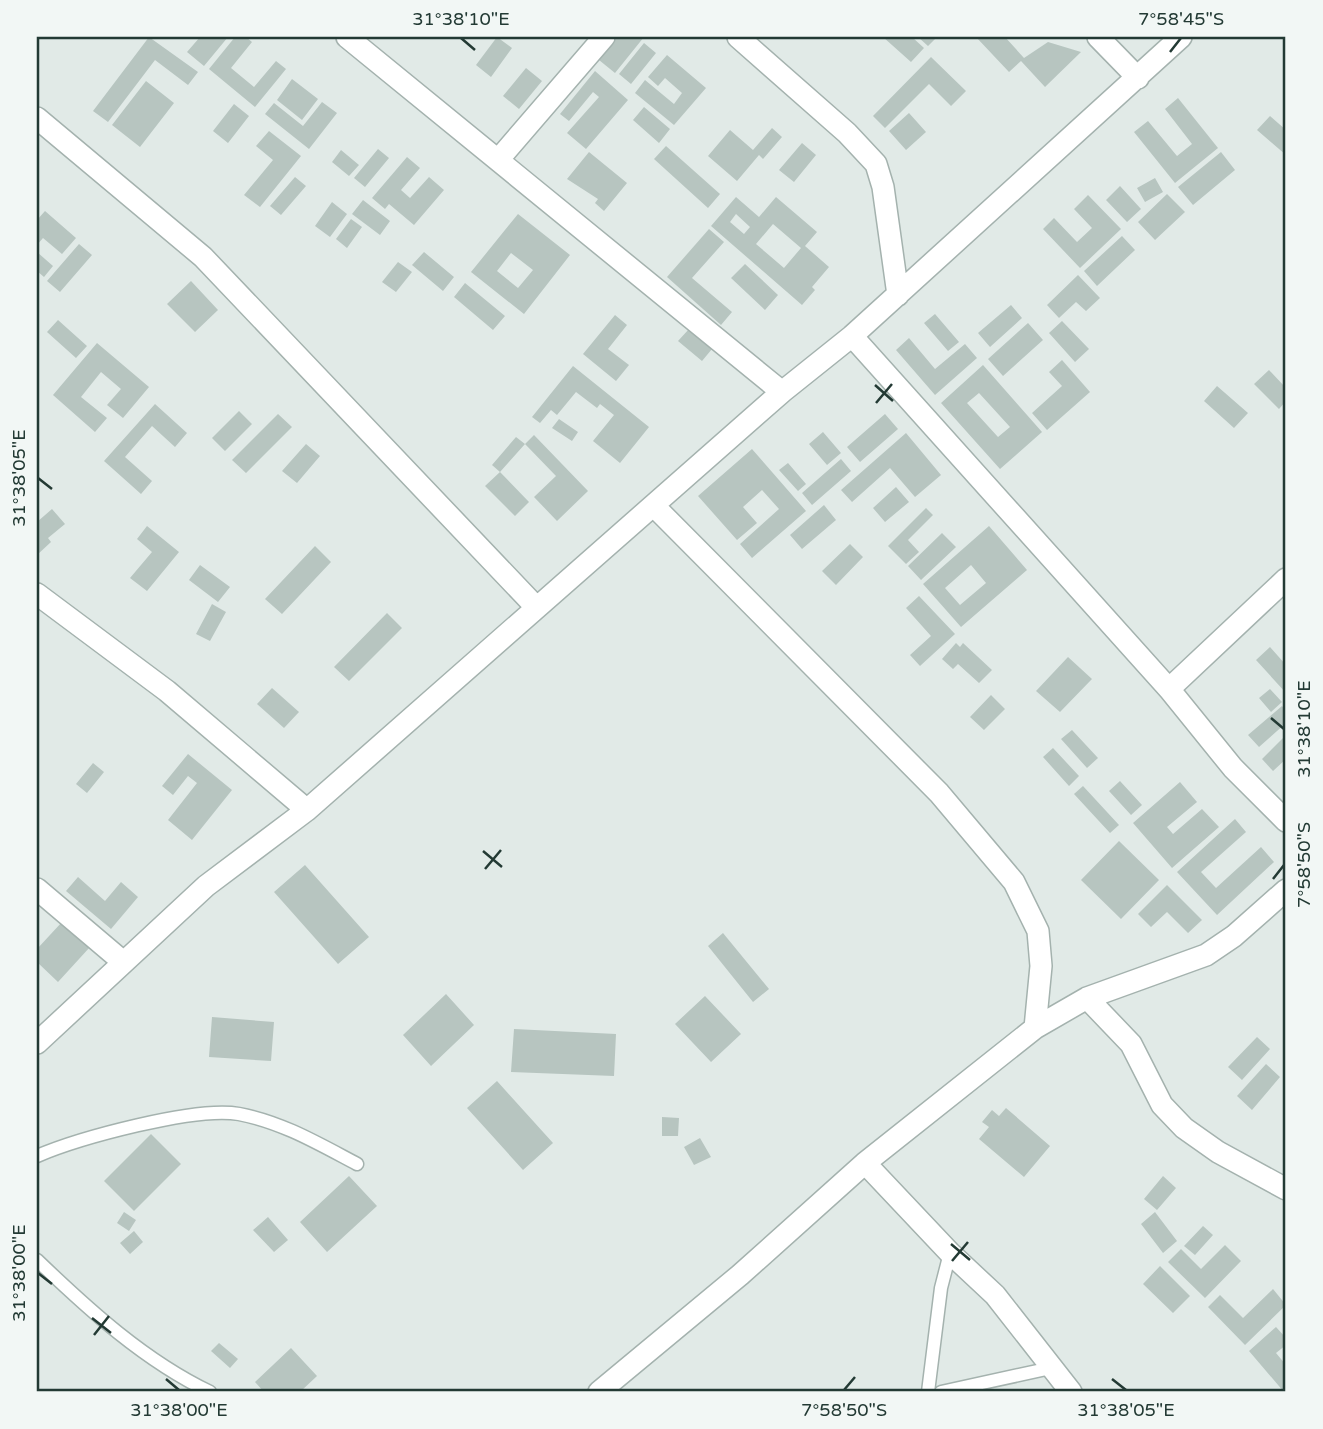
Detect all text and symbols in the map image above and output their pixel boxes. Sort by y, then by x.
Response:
text: 31°38'10"E [412,8,510,30]
text: 7°58'45"S [1138,8,1224,30]
text: 31°38'05"E [8,429,30,527]
text: 31°38'10"E [1293,680,1315,778]
text: 7°58'50"S [1293,822,1315,908]
text: 31°38'00"E [8,1224,30,1322]
text: 31°38'00"E [130,1399,228,1421]
text: 7°58'50"S [801,1399,887,1421]
text: 31°38'05"E [1077,1399,1175,1421]

